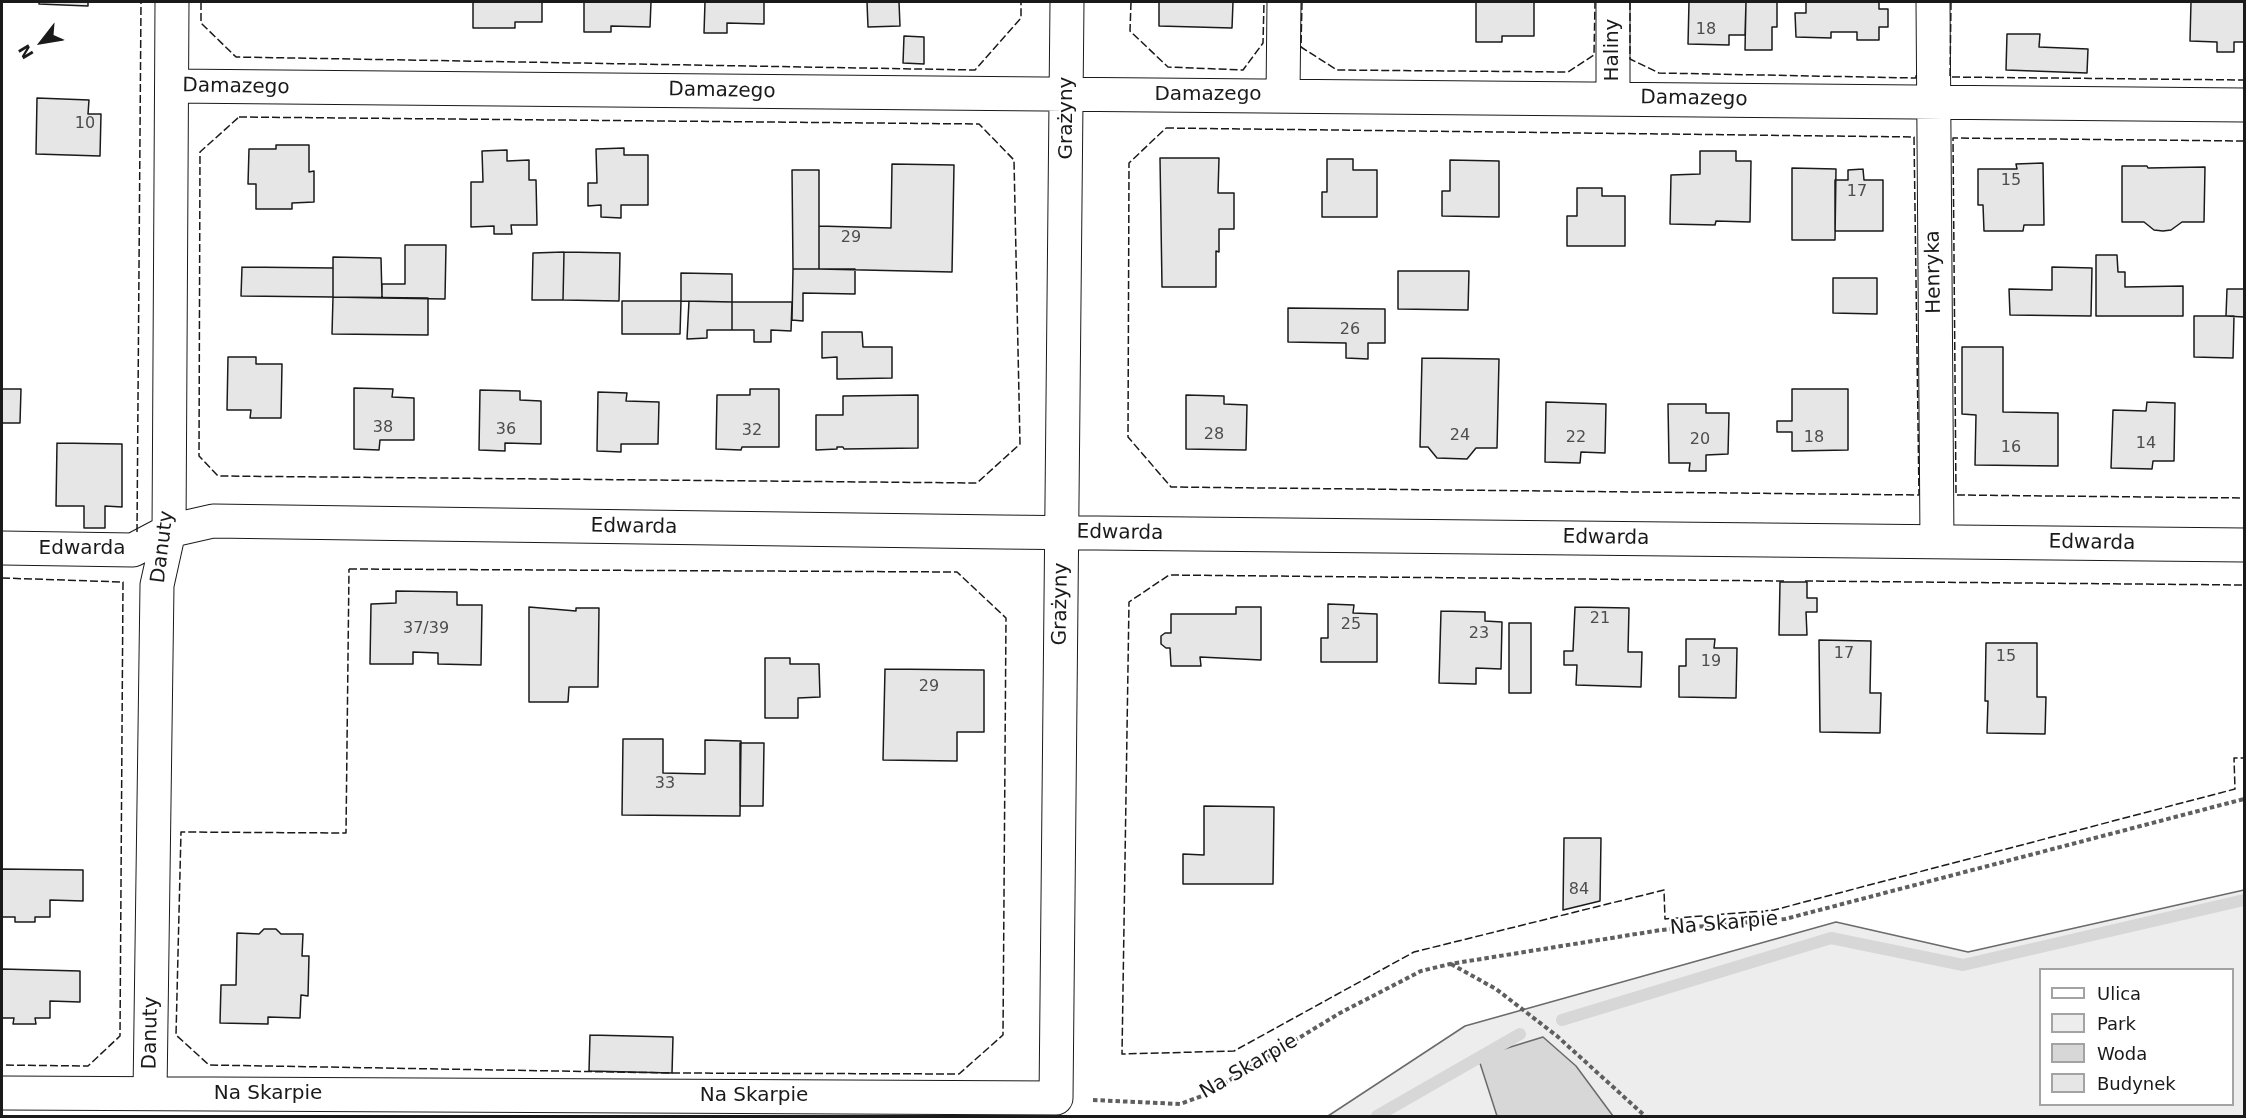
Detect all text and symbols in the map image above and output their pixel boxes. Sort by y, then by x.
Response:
north arrow [12,12,72,72]
street label: Haliny [1601,19,1625,81]
house number: 18 [1696,20,1716,40]
text: N [15,41,38,62]
street label: Damazego [182,74,290,100]
street label: Grażyny [1055,77,1079,159]
street label: Damazego [668,78,776,104]
street label: Damazego [1154,83,1262,107]
street label: Damazego [1640,86,1748,112]
house number: 10 [75,114,95,134]
house number: 15 [2001,171,2021,191]
house number: 17 [1847,182,1867,202]
house number: 29 [841,228,861,248]
street label: Henryka [1921,230,1947,314]
house number: 26 [1340,320,1360,340]
house number: 38 [373,418,393,438]
house number: 36 [496,420,516,440]
house number: 32 [742,421,762,441]
house number: 28 [1204,425,1224,445]
house number: 24 [1450,426,1470,446]
house number: 22 [1566,428,1586,448]
house number: 18 [1804,428,1824,448]
house number: 20 [1690,430,1710,450]
house number: 14 [2136,434,2156,454]
house number: 16 [2001,438,2021,458]
street label: Danuty [147,509,179,585]
street label: Edwarda [590,514,678,540]
street label: Edwarda [1076,520,1164,546]
street label: Edwarda [1562,525,1650,551]
street label: Edwarda [2048,530,2136,556]
street label: Edwarda [39,537,125,561]
street label: Grażyny [1048,562,1074,646]
house number: 21 [1590,609,1610,629]
house number: 25 [1341,615,1361,635]
house number: 37/39 [403,619,449,639]
house number: 23 [1469,624,1489,644]
house number: 17 [1834,644,1854,664]
house number: 15 [1996,647,2016,667]
house number: 19 [1701,652,1721,672]
house number: 29 [919,677,939,697]
house number: 33 [655,774,675,794]
house number: 84 [1569,880,1589,900]
street label: Na Skarpie [1669,907,1779,941]
legend [2039,968,2234,1106]
text: Ulica [2097,983,2141,1004]
street label: Danuty [138,996,164,1070]
text: Park [2097,1013,2136,1034]
street label: Na Skarpie [1196,1029,1302,1105]
text: Woda [2097,1043,2147,1064]
text: Budynek [2097,1073,2176,1094]
street label: Na Skarpie [214,1082,322,1106]
street label: Na Skarpie [700,1084,808,1108]

